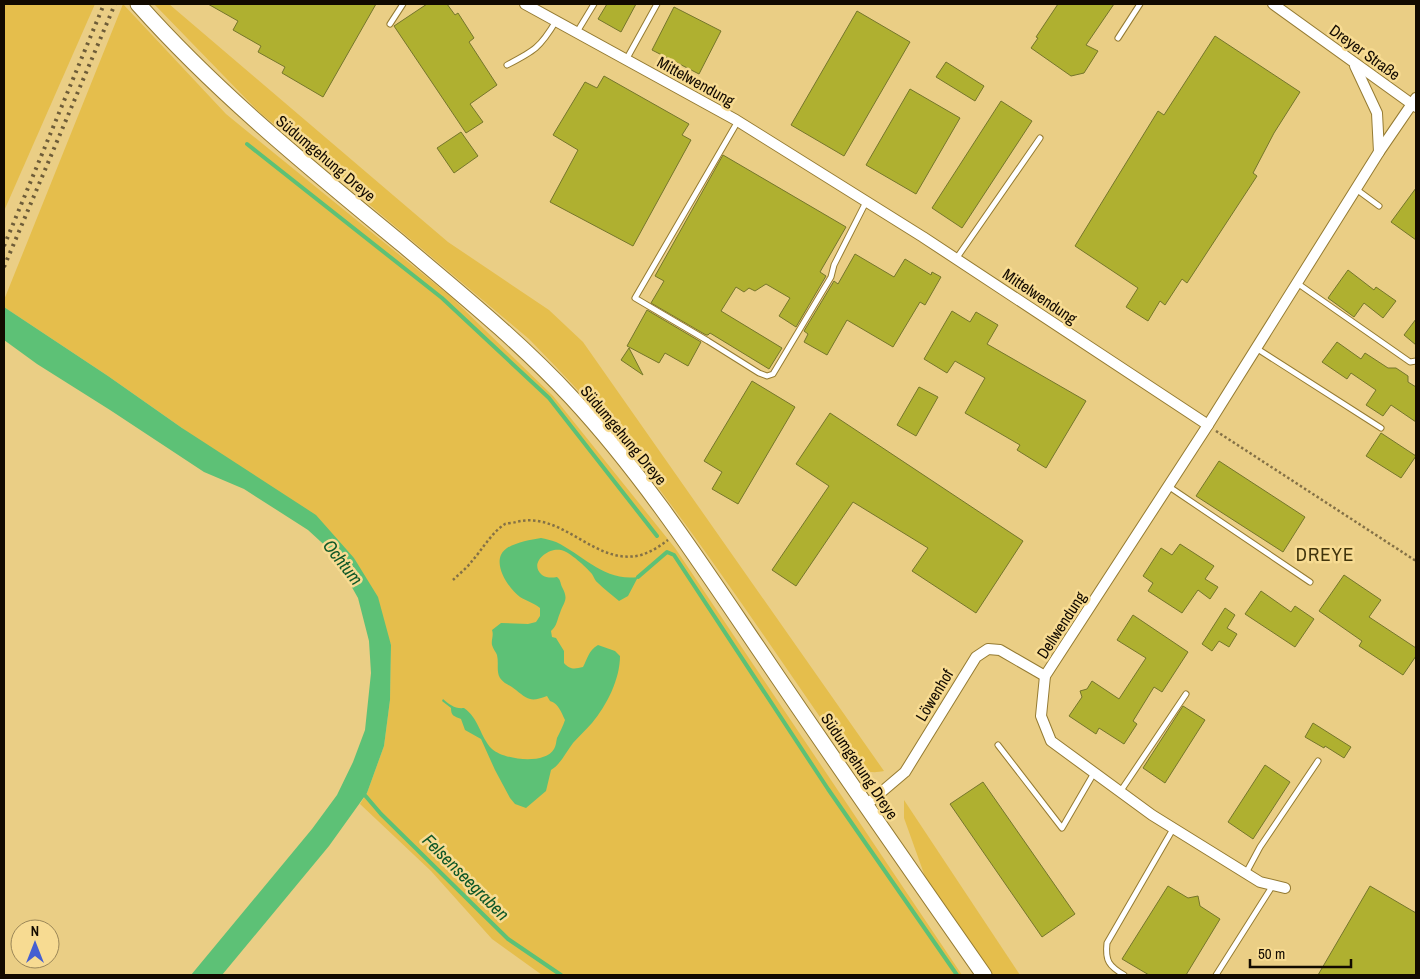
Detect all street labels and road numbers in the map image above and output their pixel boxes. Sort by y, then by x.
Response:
street label: Dreyer Straße [1325,19,1405,85]
street label: Mittelwendung [653,51,739,112]
street label: Südumgehung Dreye [271,110,381,206]
street label: Mittelwendung [998,263,1082,329]
street label: Südumgehung Dreye [576,380,672,490]
street label: Dellwendung [1031,587,1091,663]
street label: Löwenhof [910,665,958,725]
street label: Südumgehung Dreye [816,708,904,824]

